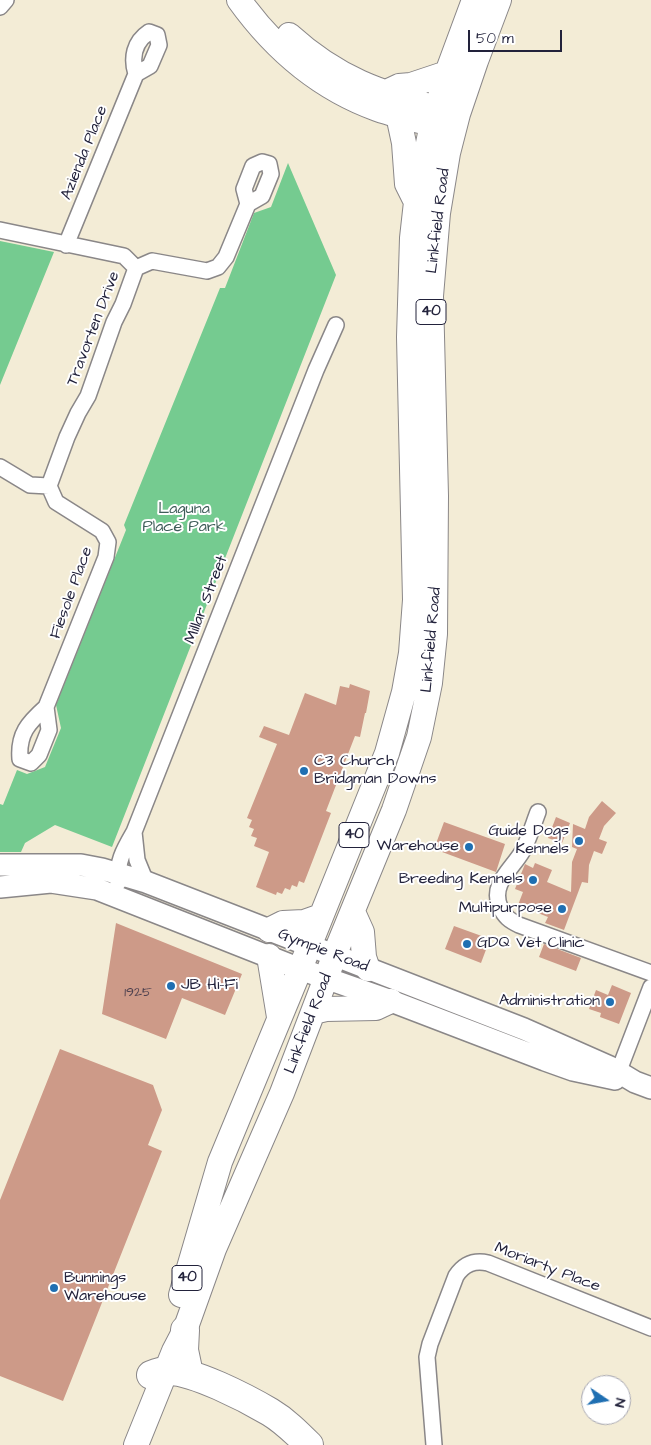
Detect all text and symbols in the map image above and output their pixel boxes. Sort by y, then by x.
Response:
scale bar [471,20,565,52]
text: 50 m [476,28,514,49]
street label: Azienda Place [57,103,113,203]
street label: Linkfield Road [423,167,455,275]
street label: Travorten Drive [63,269,125,389]
road number: 40 [416,300,446,324]
park label: Laguna Place Park [142,500,226,538]
street label: Fiesole Place [46,544,98,642]
street label: Millar Street [181,553,233,647]
street label: Linkfield Road [418,586,446,694]
place label: C3 Church Bridgman Downs [314,752,436,790]
marker: C3 Church Bridgman Downs [298,765,310,777]
road number: 40 [339,822,369,848]
place label: Guide Dogs Kennels [488,822,569,860]
marker: Guide Dogs Kennels [573,835,585,847]
place label: Warehouse [377,837,459,857]
marker: Warehouse [463,841,475,853]
place label: Breeding Kennels [399,870,523,890]
marker: Breeding Kennels [527,874,539,886]
place label: Multipurpose [459,899,552,919]
marker: Multipurpose [556,903,568,915]
street label: Gympie Road [275,925,371,977]
place label: GDQ Vet Clinic [477,934,585,954]
marker: GDQ Vet Clinic [461,938,473,950]
street label: Linkfield Road [281,971,337,1077]
place label: JB Hi-Fi [181,976,238,996]
marker: JB Hi-Fi [165,980,177,992]
house number: 1925 [124,985,152,1001]
place label: Administration [499,992,600,1012]
marker: Administration [604,996,616,1008]
street label: Moriarty Place [491,1239,603,1297]
road number: 40 [172,1266,202,1290]
place label: Bunnings Warehouse [64,1269,146,1307]
marker: Bunnings Warehouse [48,1282,60,1294]
north arrow [581,1375,631,1425]
text: N [609,1397,630,1409]

